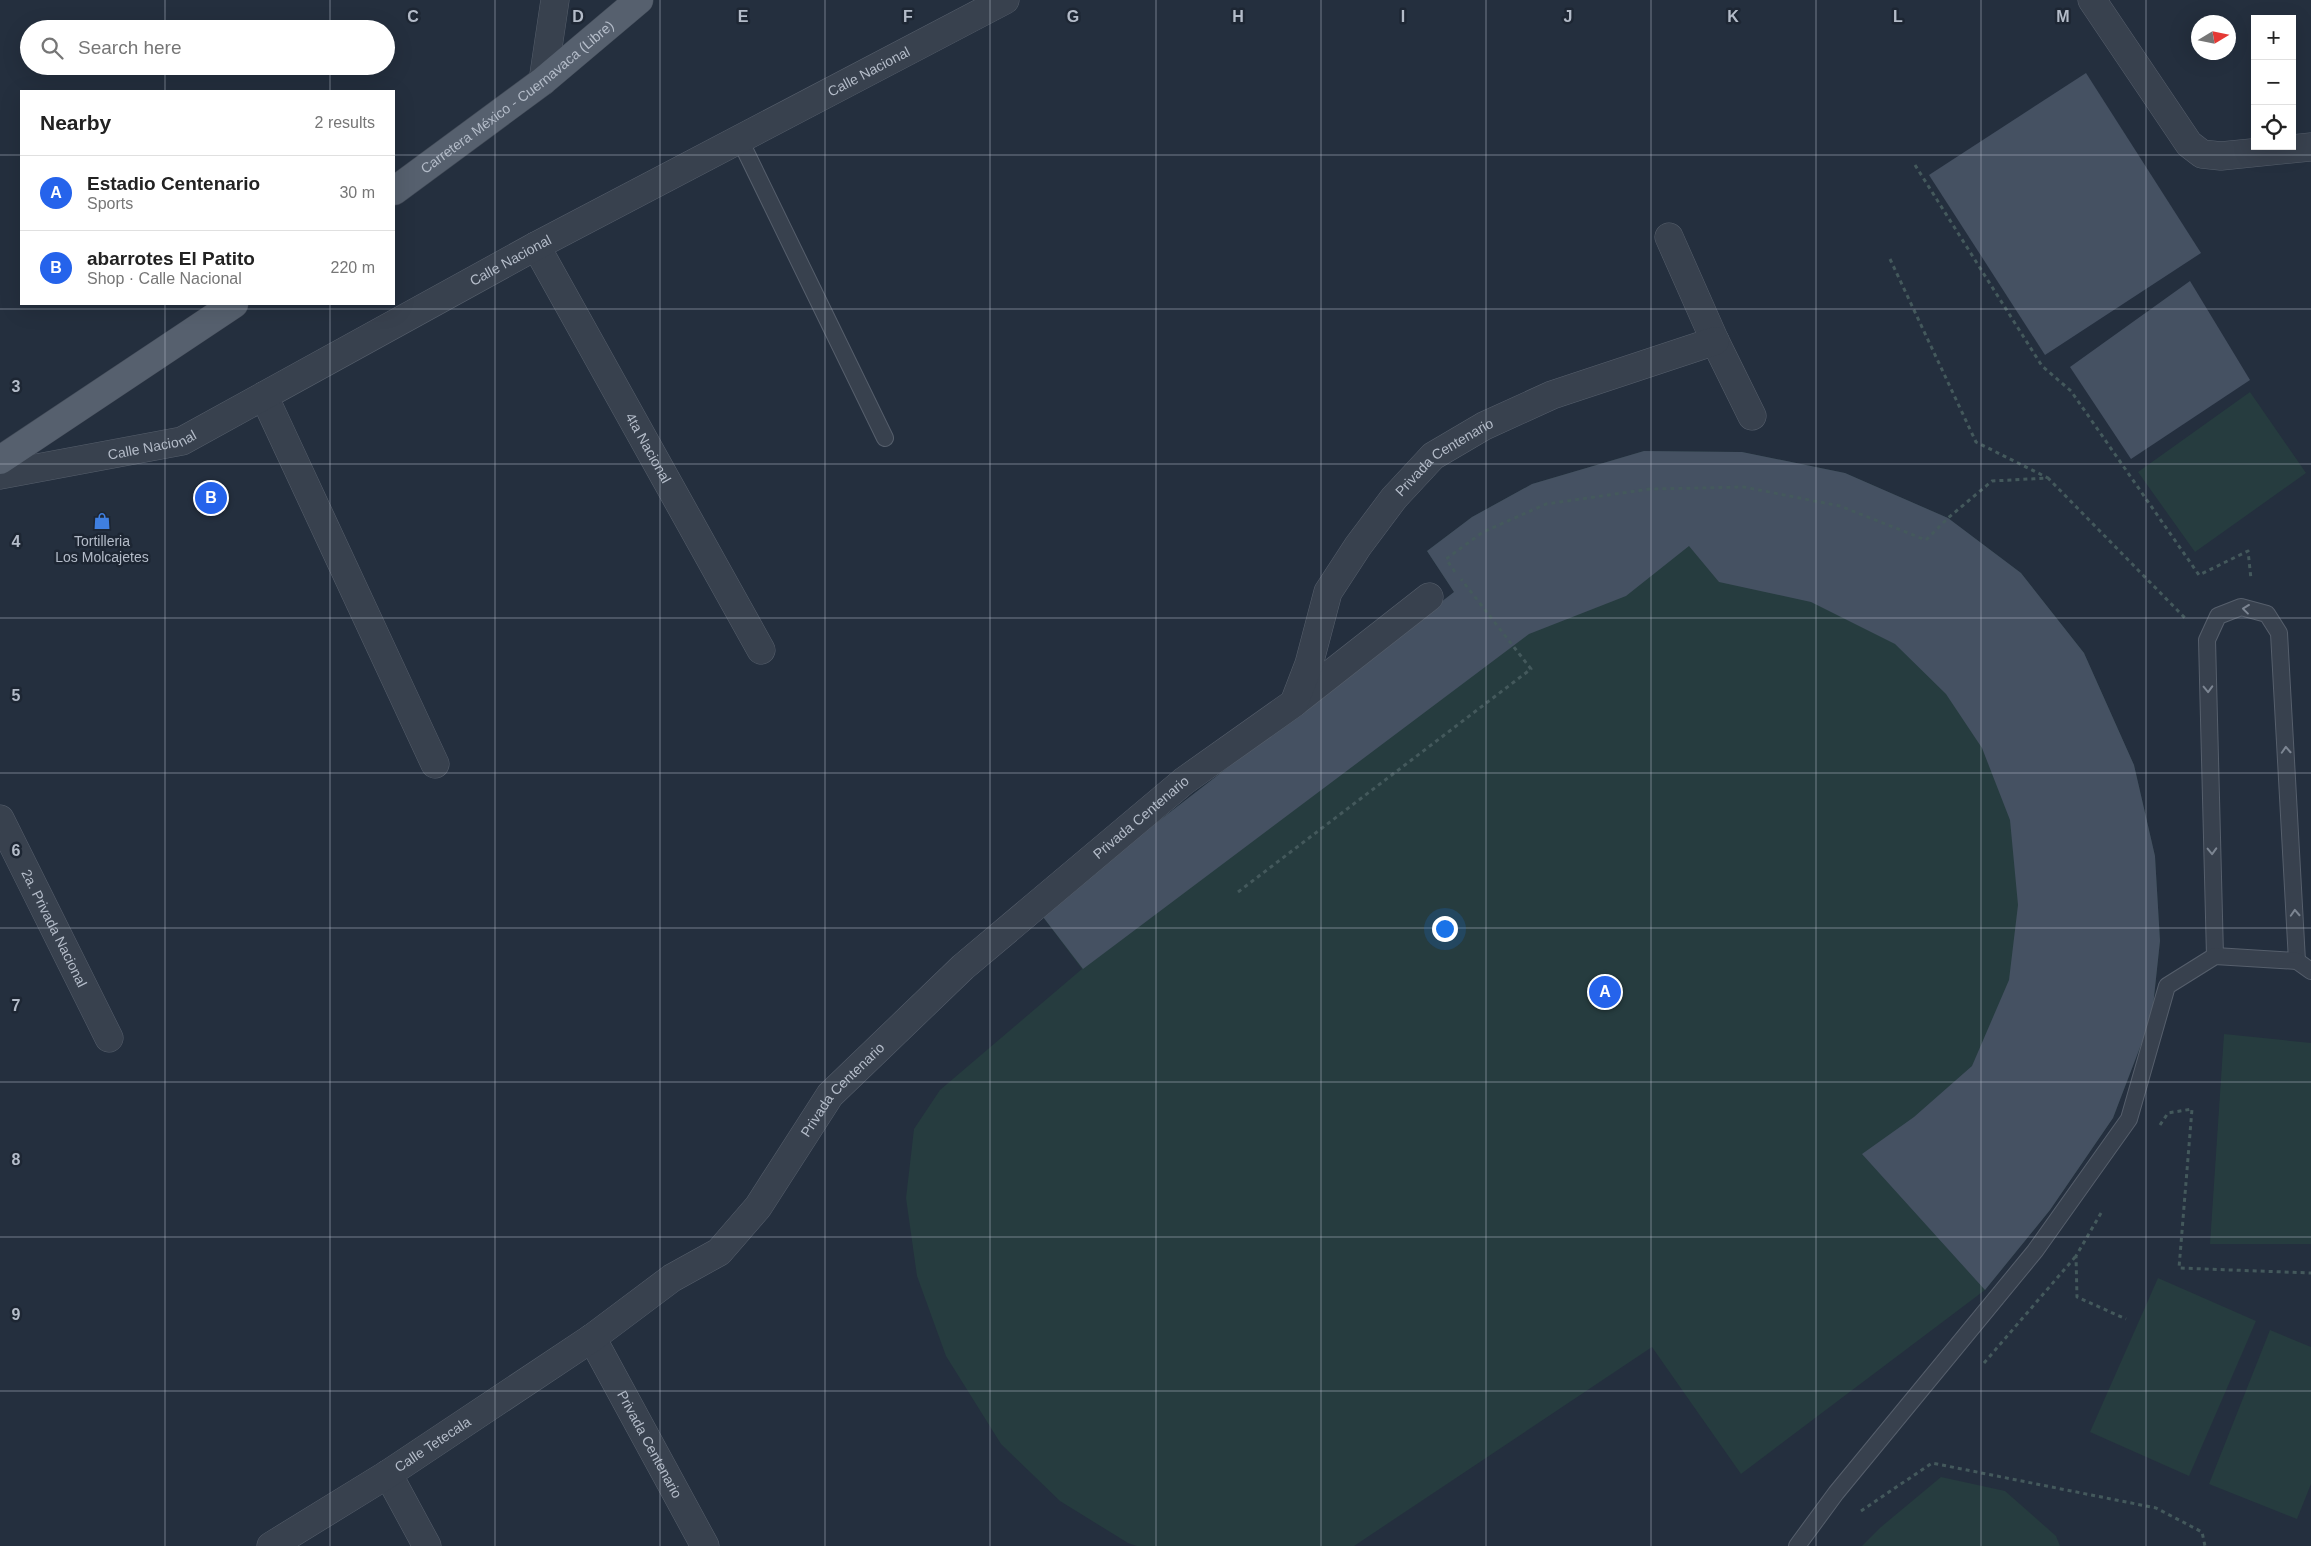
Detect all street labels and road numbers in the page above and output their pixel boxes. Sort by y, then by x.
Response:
street label: Carretera México - Cuernavaca (Libre) [417,17,617,177]
street label: Calle Nacional [825,43,912,100]
street label: Calle Nacional [467,232,554,289]
street label: 4ta Nacional [622,410,674,486]
street label: Privada Centenario [1392,415,1496,499]
street label: Calle Nacional [106,427,199,463]
street label: Privada Centenario [1090,772,1192,862]
street label: 2a. Privada Nacional [18,867,90,990]
street label: Privada Centenario [797,1039,888,1140]
street label: Privada Centenario [614,1388,686,1501]
street label: Calle Tetecala [392,1413,474,1475]

